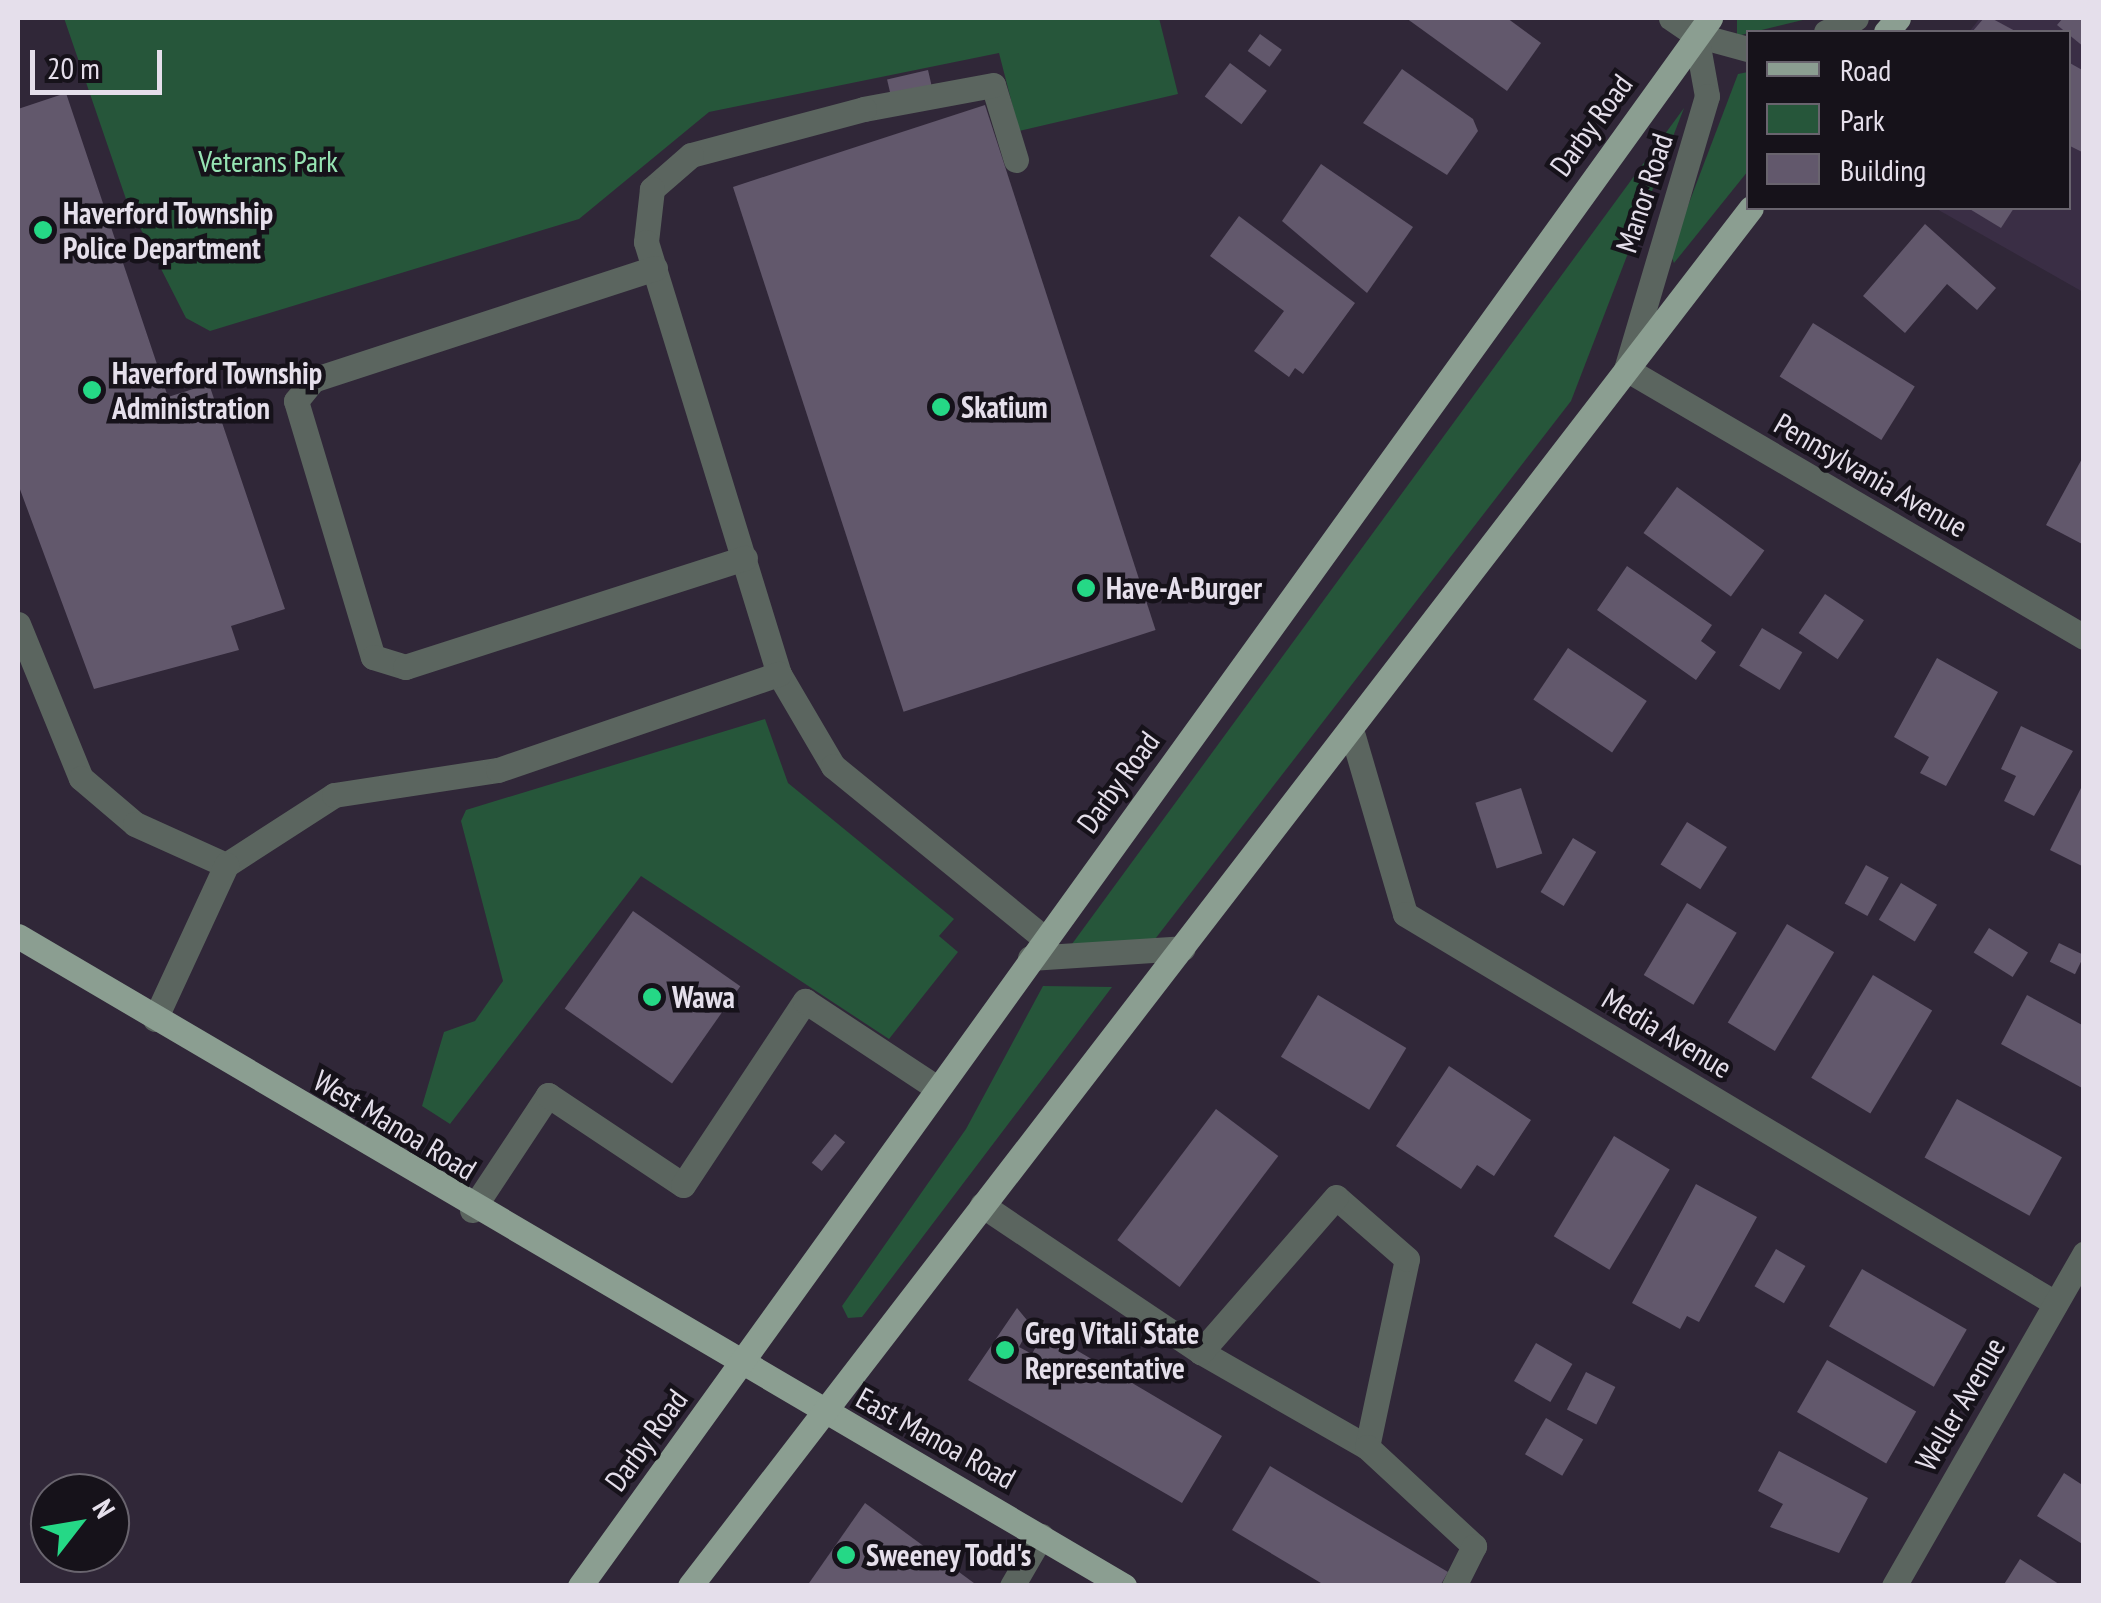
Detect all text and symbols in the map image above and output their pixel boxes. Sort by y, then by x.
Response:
scale bar [35,30,168,92]
legend [1746,30,2071,210]
text: 20 m [47,48,100,87]
text: Road [1840,50,1891,89]
street label: Darby Road [1542,67,1640,183]
text: Park [1840,100,1885,139]
street label: Manor Road [1608,129,1680,257]
park label: Veterans Park [198,143,338,179]
text: Building [1840,150,1926,189]
place label: Haverford Township Police Department [63,195,274,266]
marker: Haverford Township Police Department [32,219,54,241]
place label: Haverford Township Administration [112,355,323,426]
marker: Haverford Township Administration [81,379,103,401]
place label: Skatium [961,389,1048,425]
marker: Skatium [930,396,952,418]
street label: Pennsylvania Avenue [1768,405,1974,545]
place label: Have-A-Burger [1106,570,1262,606]
marker: Have-A-Burger [1075,577,1097,599]
street label: Darby Road [1069,724,1167,840]
place label: Wawa [672,979,735,1015]
street label: Media Avenue [1595,980,1739,1086]
marker: Wawa [641,986,663,1008]
street label: West Manoa Road [307,1062,483,1188]
place label: Greg Vitali State Representative [1025,1315,1200,1386]
street label: Weller Avenue [1907,1331,2013,1477]
marker: Greg Vitali State Representative [994,1339,1016,1361]
street label: East Manoa Road [850,1379,1022,1497]
street label: Darby Road [597,1382,695,1498]
north arrow [30,1473,130,1573]
text: N [85,1492,124,1524]
place label: Sweeney Todd's [866,1537,1033,1573]
marker: Sweeney Todd's [835,1544,857,1566]

